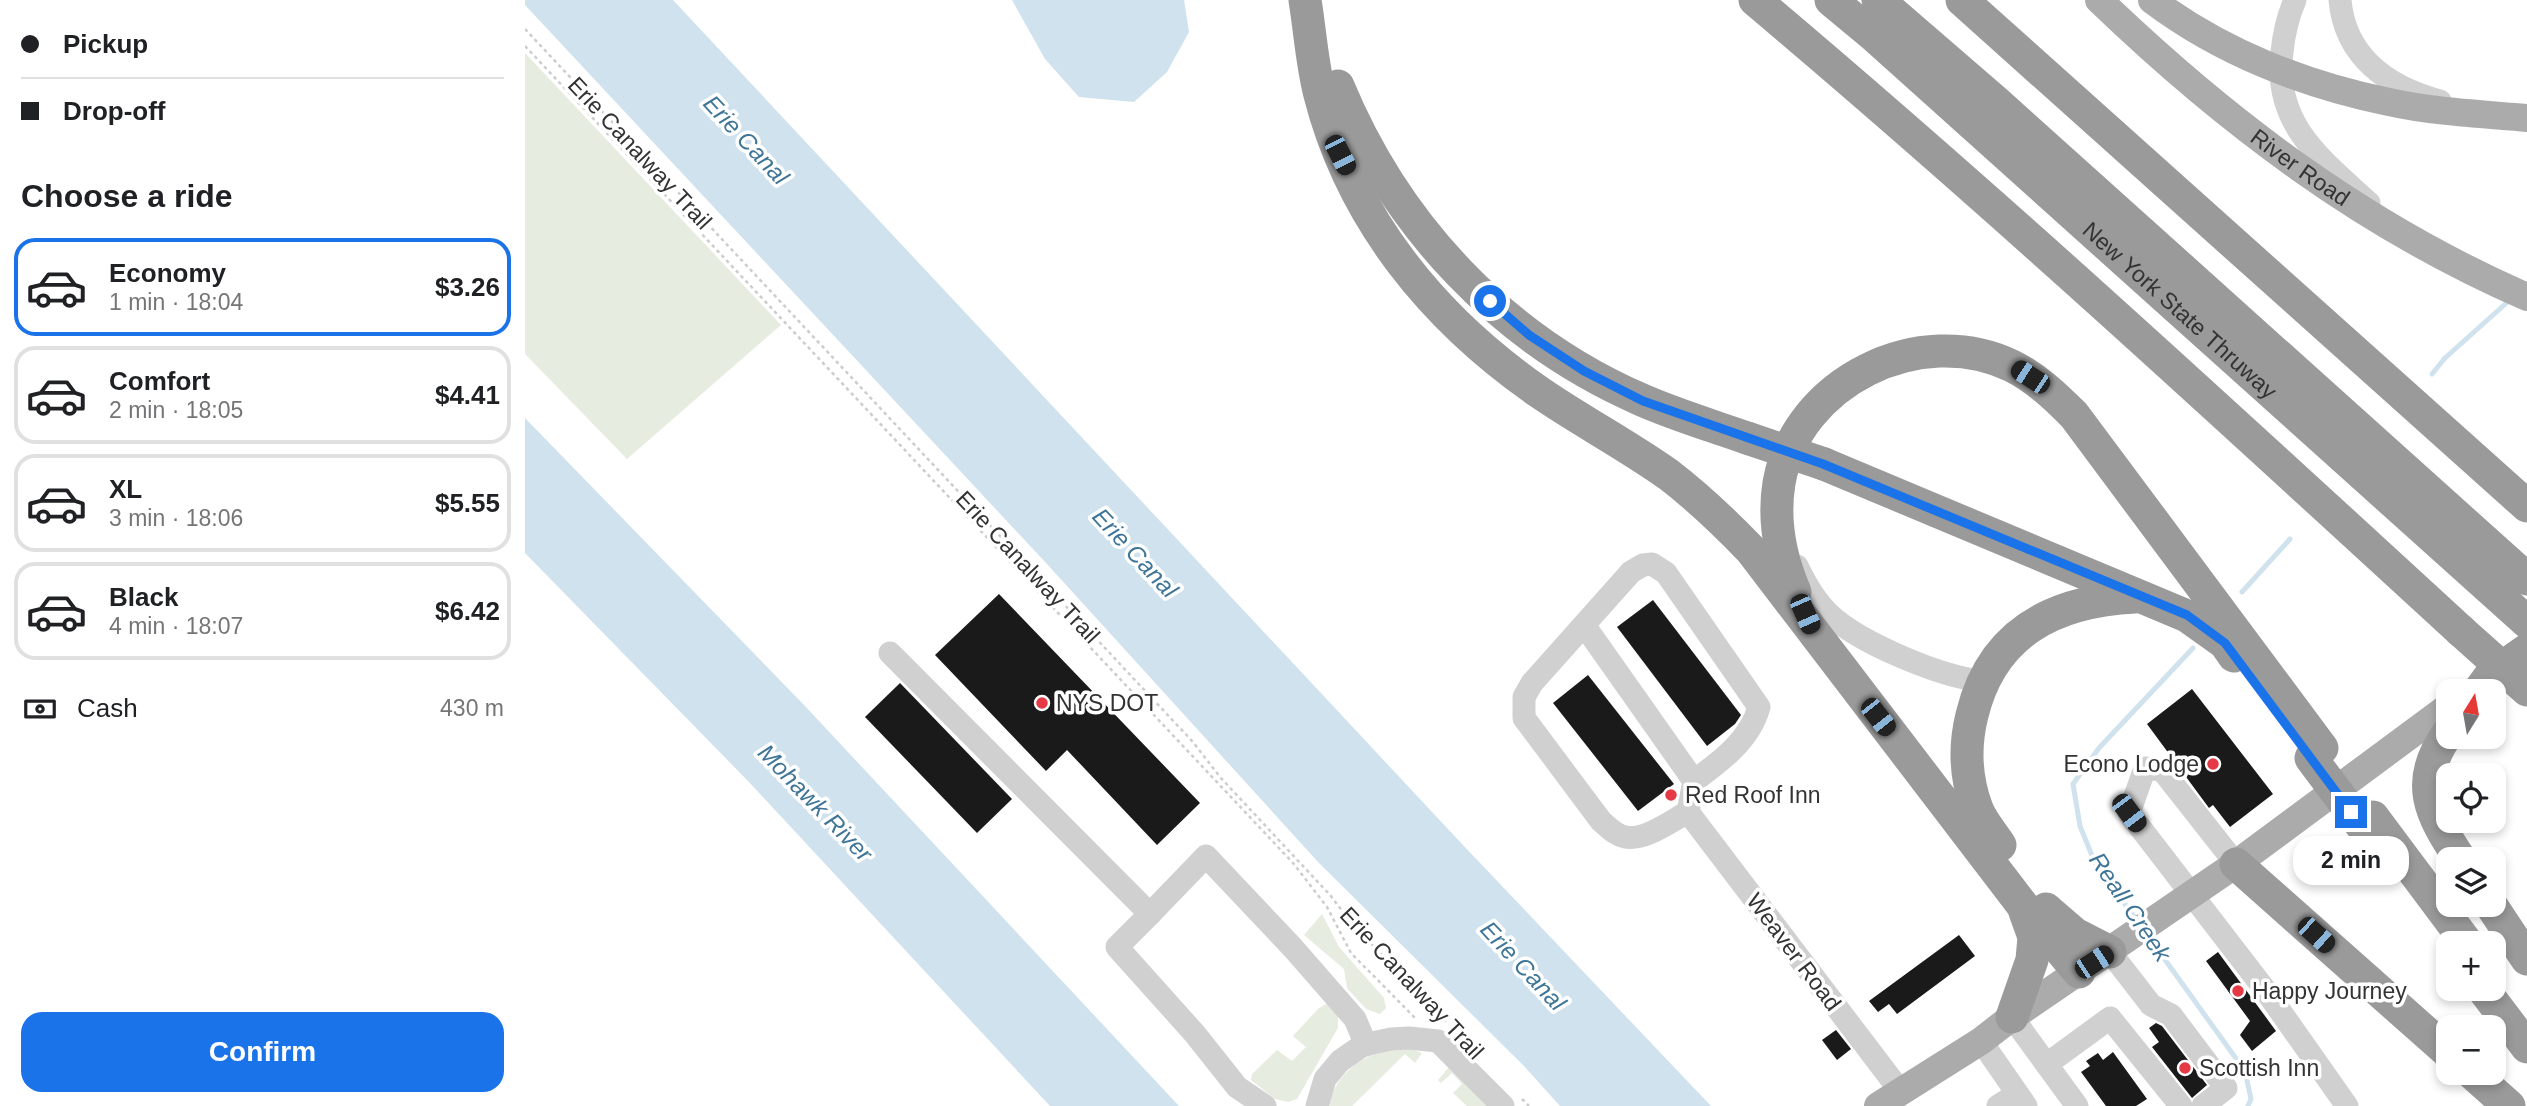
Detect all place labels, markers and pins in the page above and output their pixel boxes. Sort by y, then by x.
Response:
place label: NYS DOT [1056,690,1158,716]
marker: NYS DOT [1034,695,1050,711]
place label: Econo Lodge [2063,751,2199,777]
marker: Econo Lodge [2205,756,2221,772]
place label: Red Roof Inn [1685,782,1821,808]
marker: Red Roof Inn [1663,787,1679,803]
place label: Happy Journey [2252,978,2407,1004]
marker: Happy Journey [2230,983,2246,999]
place label: Scottish Inn [2199,1055,2319,1081]
marker: Scottish Inn [2177,1060,2193,1076]

